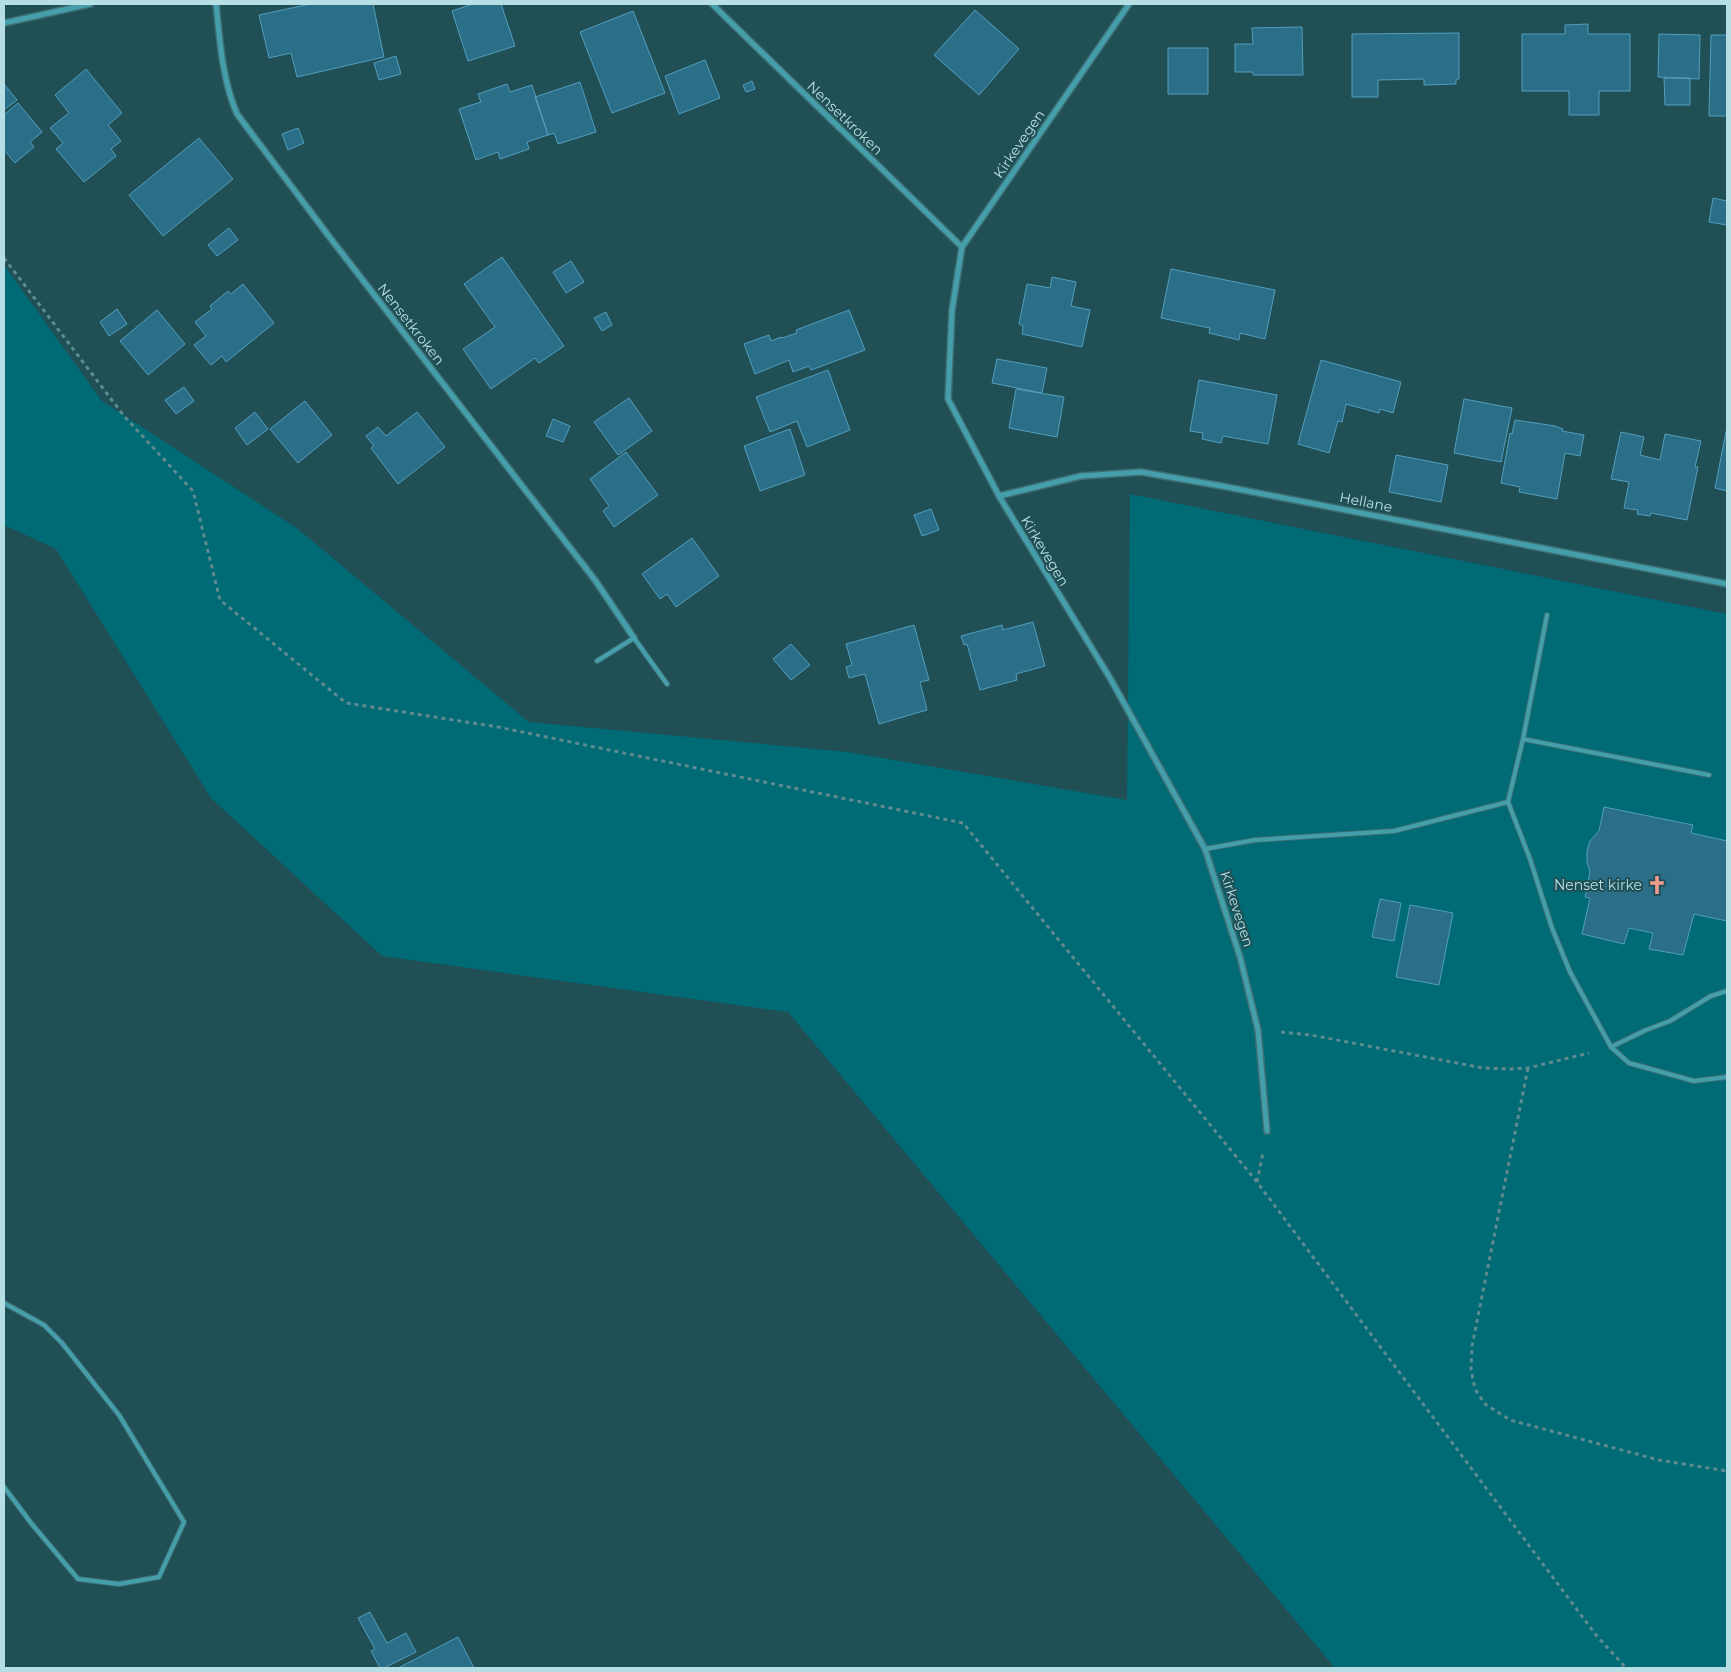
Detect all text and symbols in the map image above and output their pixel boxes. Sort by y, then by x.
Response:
street label: Nensetkroken [803,77,887,159]
street label: Kirkevegen [989,106,1049,182]
street label: Nensetkroken [374,280,448,368]
street label: Hellane [1338,488,1394,516]
street label: Kirkevegen [1017,513,1073,589]
street label: Kirkevegen [1216,869,1258,949]
church icon: Nenset kirke [1646,874,1668,896]
place label: Nenset kirke [1554,876,1642,894]

